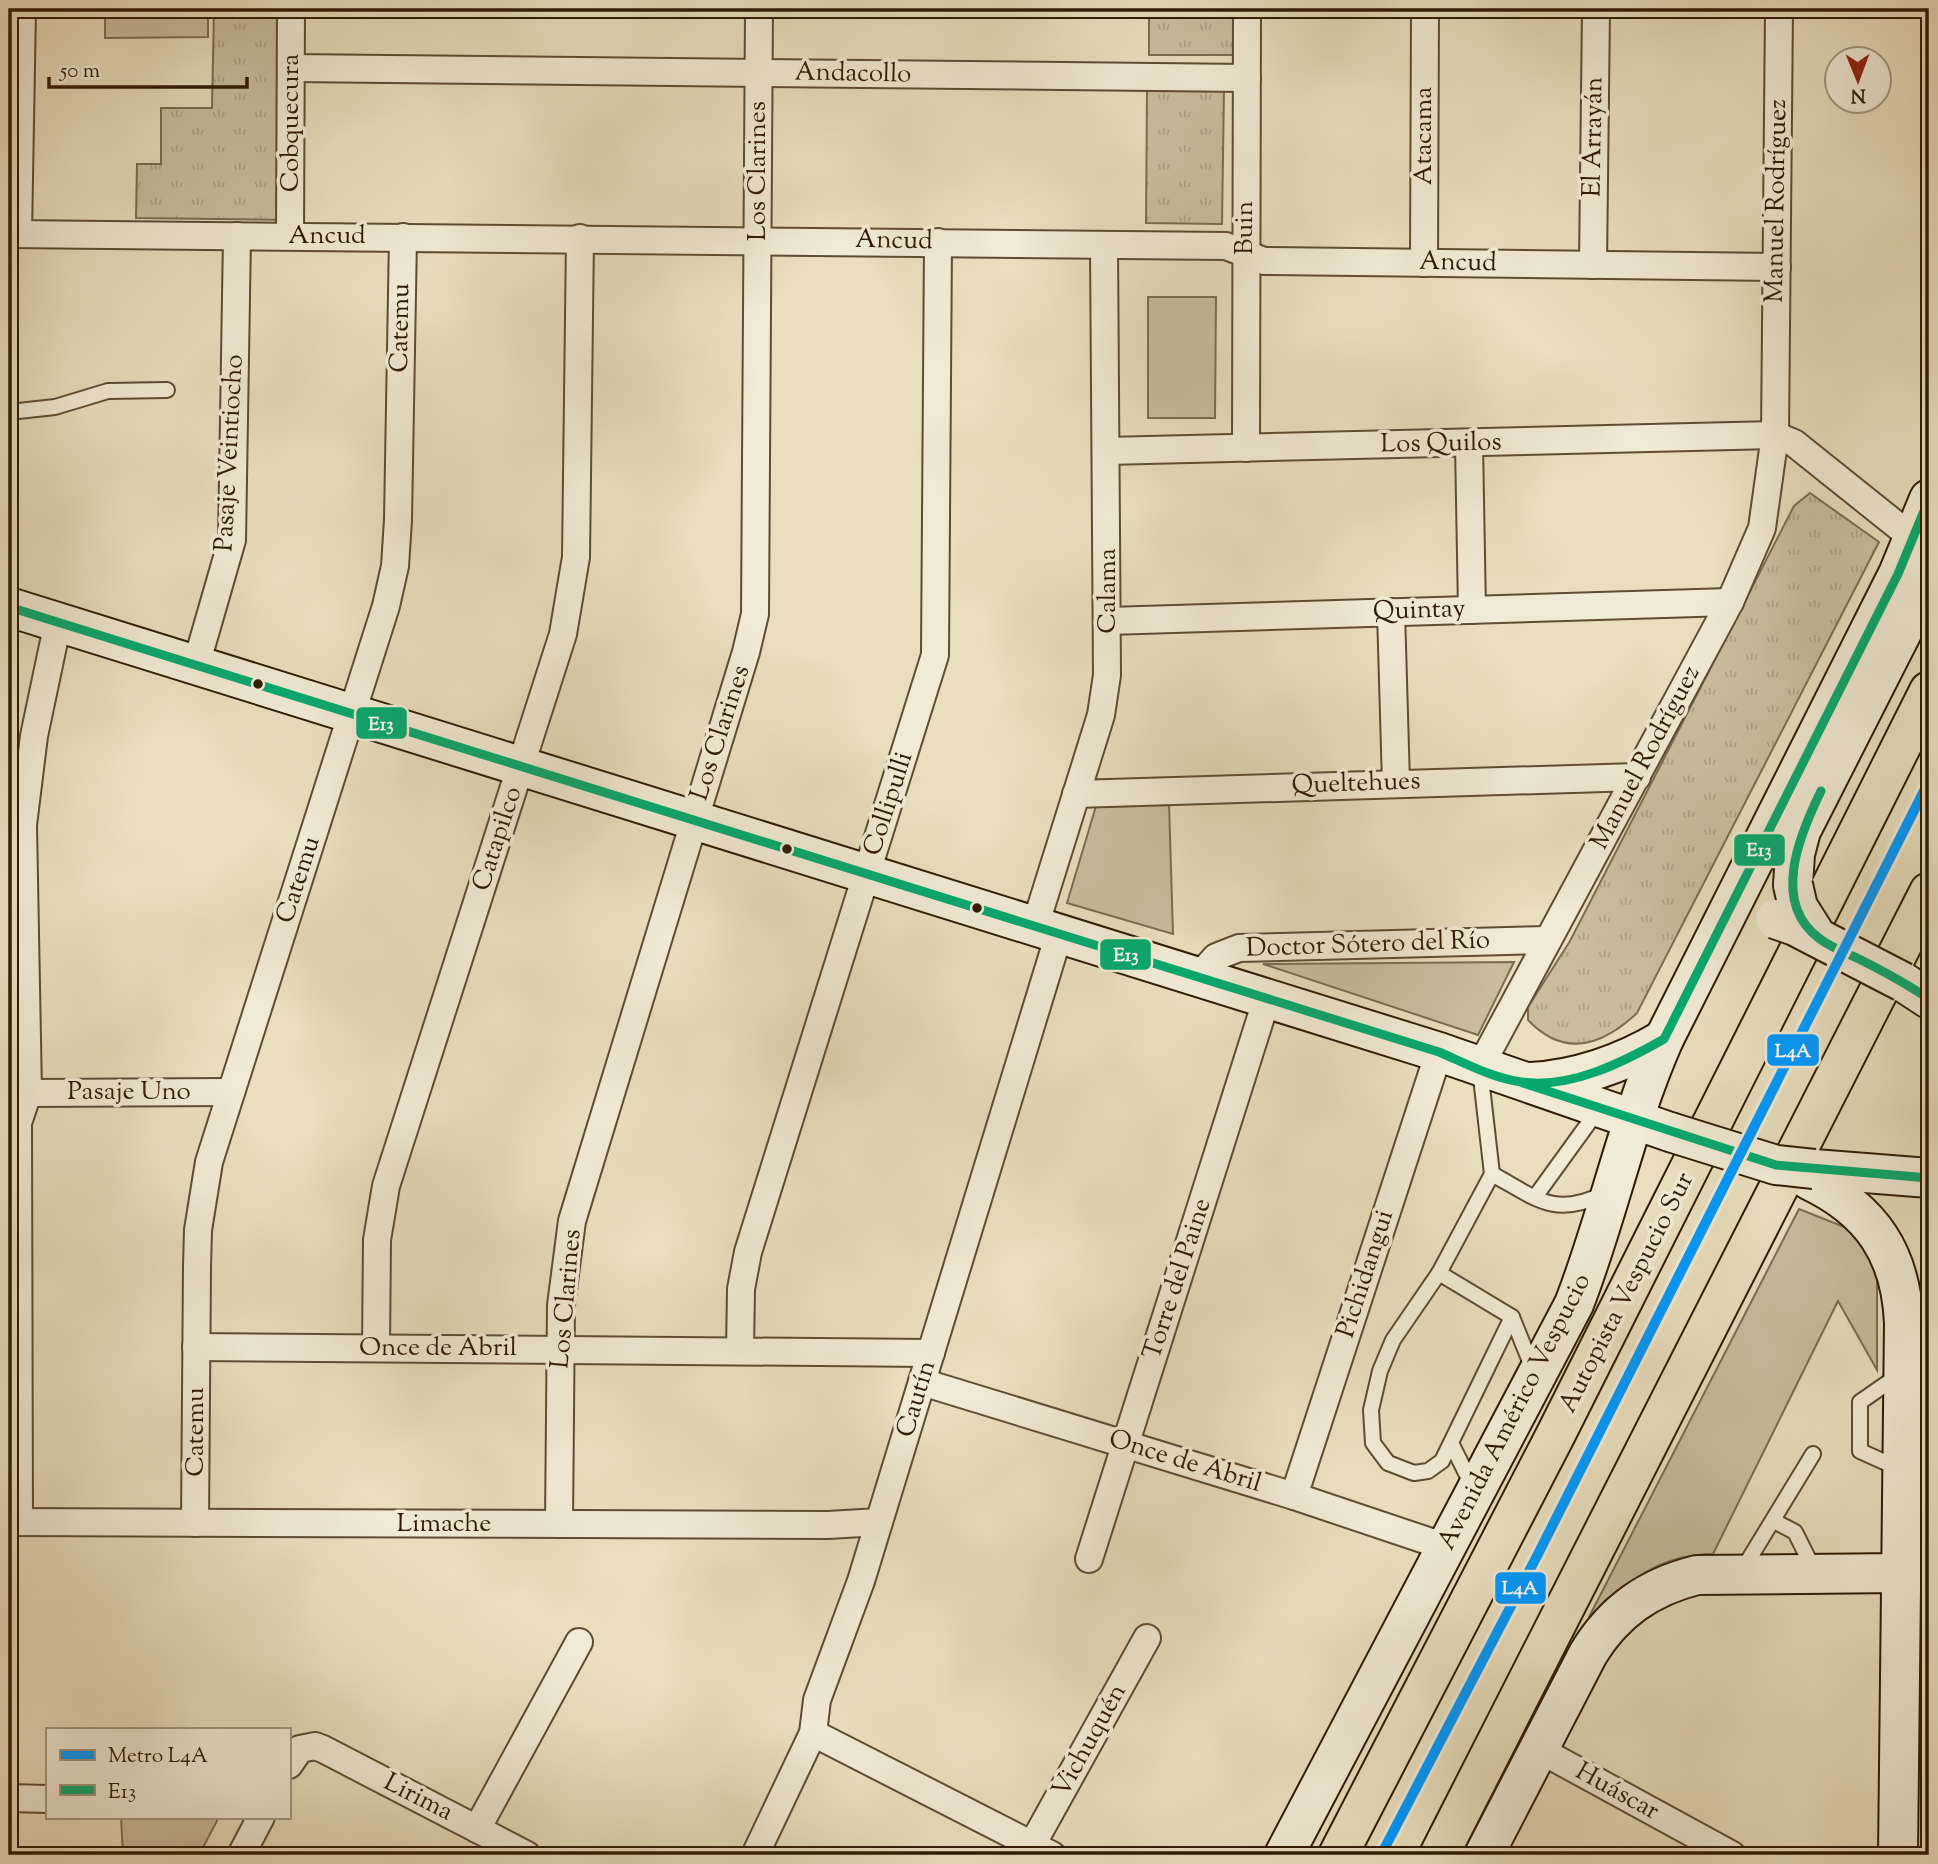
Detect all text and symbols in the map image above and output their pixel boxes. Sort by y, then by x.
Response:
scale bar [49,46,247,90]
north arrow [1822,46,1892,116]
street label: Cobquecura [273,54,310,192]
street label: Andacollo [794,54,912,94]
text: 50 m [59,57,100,87]
street label: El Arrayán [1574,76,1614,198]
text: N [1850,81,1866,108]
street label: Atacama [1406,87,1443,185]
street label: Manuel Rodríguez [1757,99,1797,303]
street label: Los Clarines [740,101,777,241]
street label: Buin [1227,201,1264,255]
street label: Ancud [288,218,366,255]
street label: Ancud [855,222,933,260]
street label: Ancud [1419,244,1497,282]
street label: Catemu [382,283,420,373]
street label: Pasaje Veintiocho [206,353,254,553]
street label: Los Quilos [1380,424,1502,464]
street label: Calama [1090,548,1127,634]
street label: Quintay [1372,591,1466,631]
street label: Manuel Rodríguez [1582,659,1710,857]
street label: Los Clarines [682,661,760,805]
unlabelled marker [251,677,265,691]
line badge: E13 [355,706,408,740]
text: E13 [368,712,394,739]
street label: Collipulli [855,747,923,861]
street label: Queltehues [1291,763,1421,805]
street label: Catapilco [464,782,532,896]
street label: Catemu [268,832,330,928]
line badge: E13 [1733,833,1786,867]
text: E13 [1746,838,1772,865]
unlabelled marker [780,842,794,856]
unlabelled marker [970,901,984,915]
street label: Doctor Sótero del Río [1245,922,1491,968]
line badge: E13 [1099,938,1152,971]
text: E13 [1113,943,1139,970]
line badge: L4A [1766,1033,1820,1067]
text: L4A [1775,1039,1812,1066]
street label: Pasaje Uno [67,1074,191,1111]
street label: Autopista Vespucio Sur [1550,1166,1704,1420]
street label: Torre del Paine [1135,1194,1221,1364]
street label: Pichidangui [1328,1205,1404,1343]
street label: Los Clarines [542,1228,592,1370]
street label: Avenida Américo Vespucio [1429,1267,1601,1557]
street label: Once de Abril [359,1330,517,1367]
street label: Cautín [888,1356,946,1442]
street label: Catemu [178,1387,215,1477]
street label: Once de Abril [1104,1421,1266,1503]
street label: Limache [397,1506,491,1543]
line badge: L4A [1494,1571,1547,1605]
text: L4A [1502,1576,1539,1603]
street label: Vichuquén [1044,1677,1136,1805]
legend [46,1728,290,1818]
text: Metro L4A [108,1742,208,1772]
street label: Huáscar [1568,1754,1666,1830]
street label: Lirima [377,1765,459,1831]
text: E13 [108,1778,136,1808]

